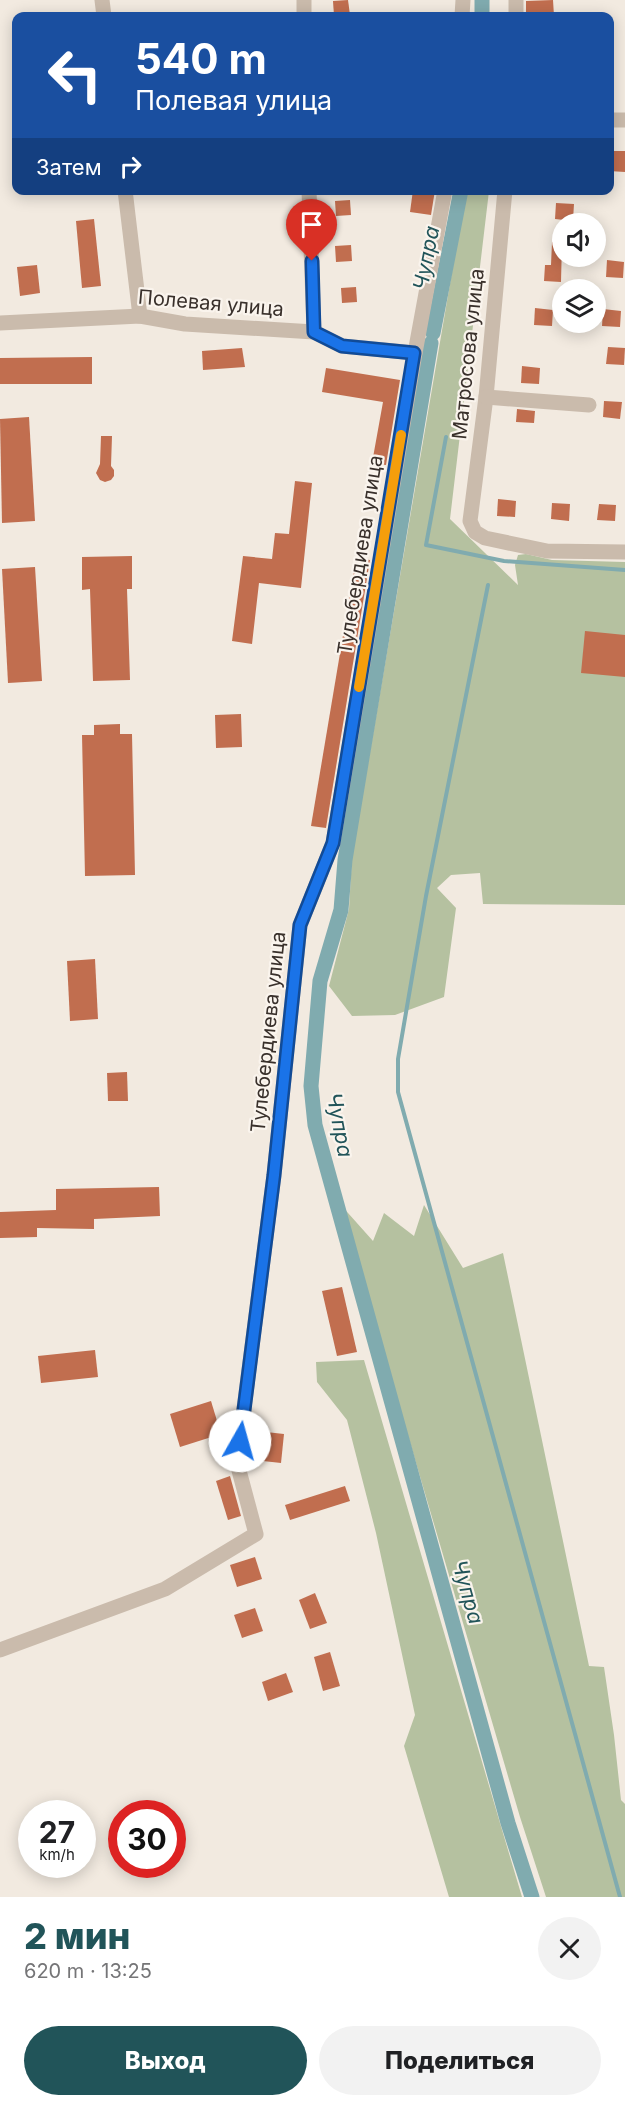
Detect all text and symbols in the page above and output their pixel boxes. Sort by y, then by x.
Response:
text: 540 m [135,33,267,84]
icon: left [36,36,114,114]
text: Полевая улица [135,84,332,117]
icon: right [114,150,147,183]
text: Затем [36,154,102,180]
pin [286,199,337,261]
icon: arrive [295,208,328,241]
map controls [552,213,606,333]
button: sound [552,213,606,267]
water label: Чупра [408,224,444,292]
street label: Матросова улица [447,267,489,441]
button: layers [552,279,606,333]
street label: Полевая улица [137,285,285,321]
street label: Тулебердиева улица [332,453,388,657]
street label: Тулебердиева улица [246,930,290,1134]
water label: Чупра [322,1091,358,1159]
position arrow [208,1409,272,1473]
water label: Чупра [447,1557,489,1627]
speed limit sign: 30 [108,1800,186,1878]
text: 27 [39,1814,75,1850]
text: km/h [39,1845,75,1864]
text: 2 мин [24,1914,130,1958]
button: close [538,1917,601,1980]
text: 620 m · 13:25 [24,1959,152,1983]
button: Выход [24,2026,307,2095]
button: Поделиться [319,2026,601,2095]

